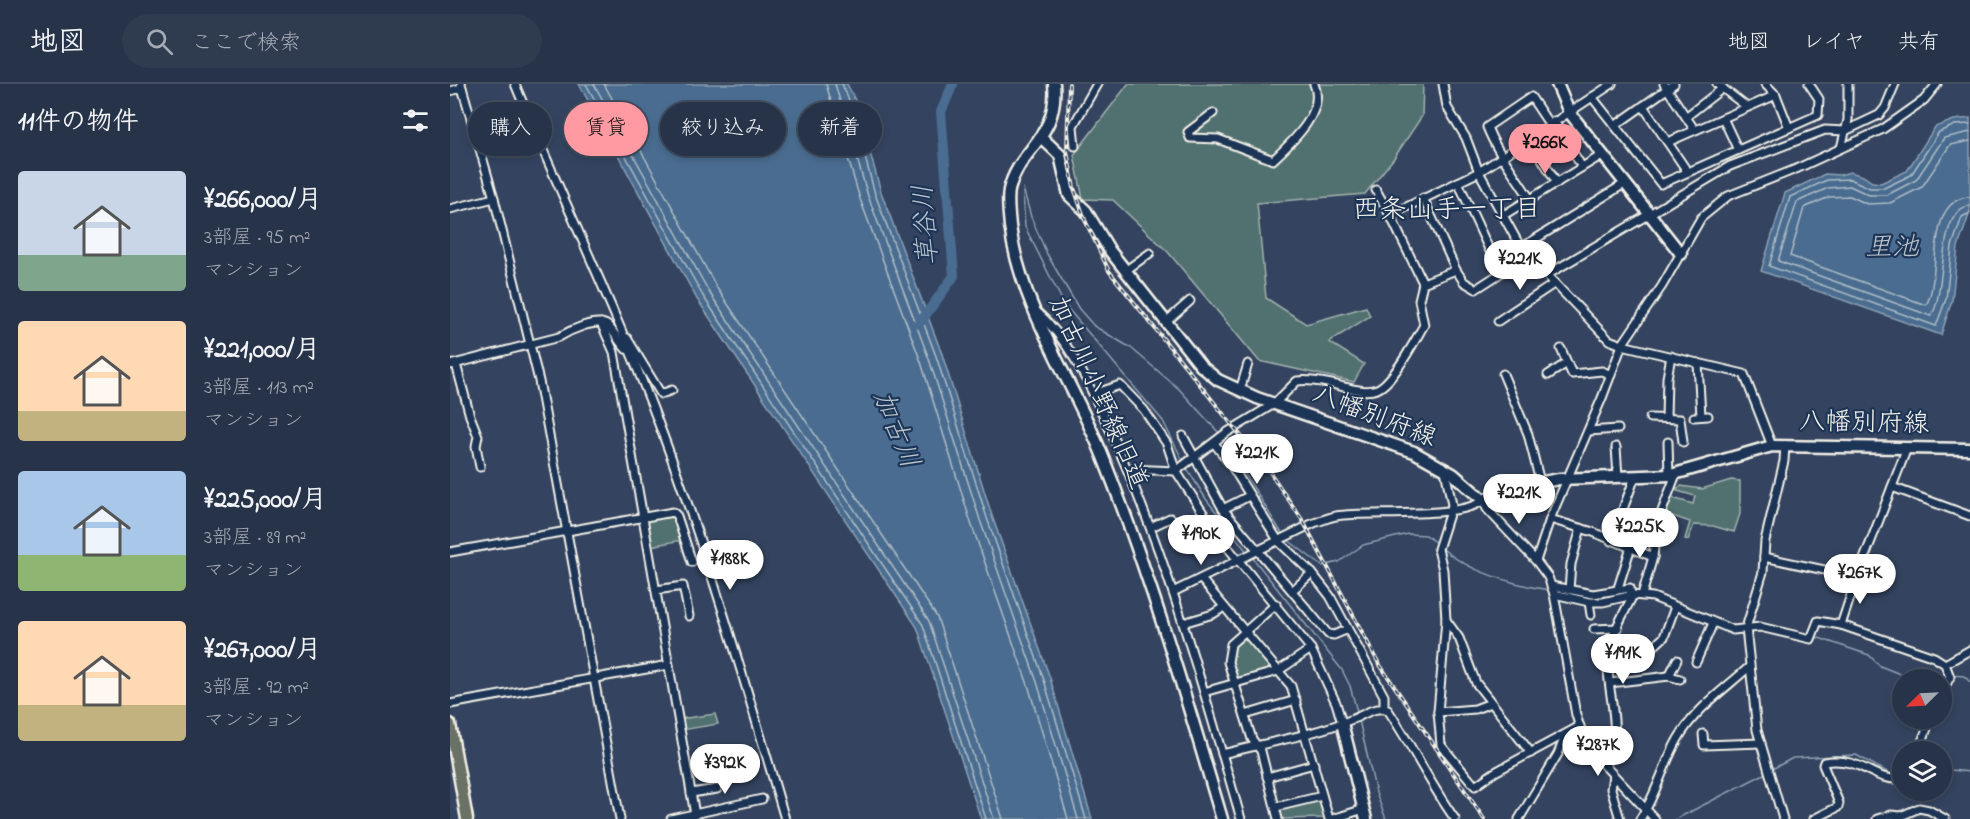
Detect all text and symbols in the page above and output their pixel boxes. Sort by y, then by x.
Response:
search box [122,14,542,68]
text: 地図 [30,23,86,64]
icon: search [143,25,176,58]
text: ここで検索 [191,28,301,60]
text: 地図 [1728,28,1770,58]
text: レイヤ [1803,28,1865,58]
text: 共有 [1898,28,1940,58]
chip: 購入 [468,102,552,156]
chip: 賃貸 [564,102,648,156]
chip: 絞り込み [660,102,786,156]
chip: 新着 [798,102,882,156]
text: 11件の物件 [18,104,139,142]
icon: filters [399,104,432,137]
pin: ¥266K [1503,124,1587,175]
text: ¥266K [1522,129,1568,158]
text: ¥266,000/月 [204,182,322,220]
water label: 草谷川 [905,183,949,267]
district label: 西条山手一丁目 [1353,191,1542,230]
icon: home [66,195,138,267]
text: 3部屋 · 95 m² [204,224,310,253]
water label: 里池 [1865,229,1920,268]
pin: ¥221K [1478,240,1562,291]
text: ¥221K [1498,245,1542,274]
text: マンション [204,257,303,286]
street label: 加古川小野線旧道 [1037,290,1157,496]
text: ¥221,000/月 [204,332,320,370]
icon: home [66,345,138,417]
text: 3部屋 · 113 m² [204,374,314,403]
street label: 八幡別府線 [1307,376,1441,458]
water label: 加古川 [862,385,928,475]
street label: 八幡別府線 [1799,404,1929,444]
text: マンション [204,407,303,436]
pin: ¥221K [1215,434,1299,485]
text: ¥221K [1235,439,1279,468]
pin: ¥221K [1477,474,1561,525]
text: ¥221K [1497,479,1541,508]
text: ¥225,000/月 [204,482,327,520]
icon: home [66,495,138,567]
pin: ¥225K [1598,508,1682,559]
text: ¥225K [1616,513,1664,542]
pin: ¥190K [1159,515,1243,566]
text: ¥190K [1182,520,1220,549]
text: 3部屋 · 89 m² [204,524,307,553]
pin: ¥188K [688,540,772,591]
text: ¥188K [711,545,749,574]
pin: ¥267K [1818,554,1902,605]
text: マンション [204,557,303,586]
text: ¥267K [1838,559,1882,588]
text: ¥267,000/月 [204,632,321,670]
pin: ¥191K [1581,634,1665,685]
text: ¥191K [1605,639,1641,668]
icon: home [66,645,138,717]
north arrow [1892,669,1952,729]
map controls [1892,669,1952,801]
text: 3部屋 · 92 m² [204,674,309,703]
text: マンション [204,707,303,736]
pin: ¥287K [1556,726,1640,777]
text: ¥287K [1576,731,1620,760]
button: layers [1892,741,1952,801]
pin: ¥392K [683,744,767,795]
text: ¥392K [704,749,746,778]

